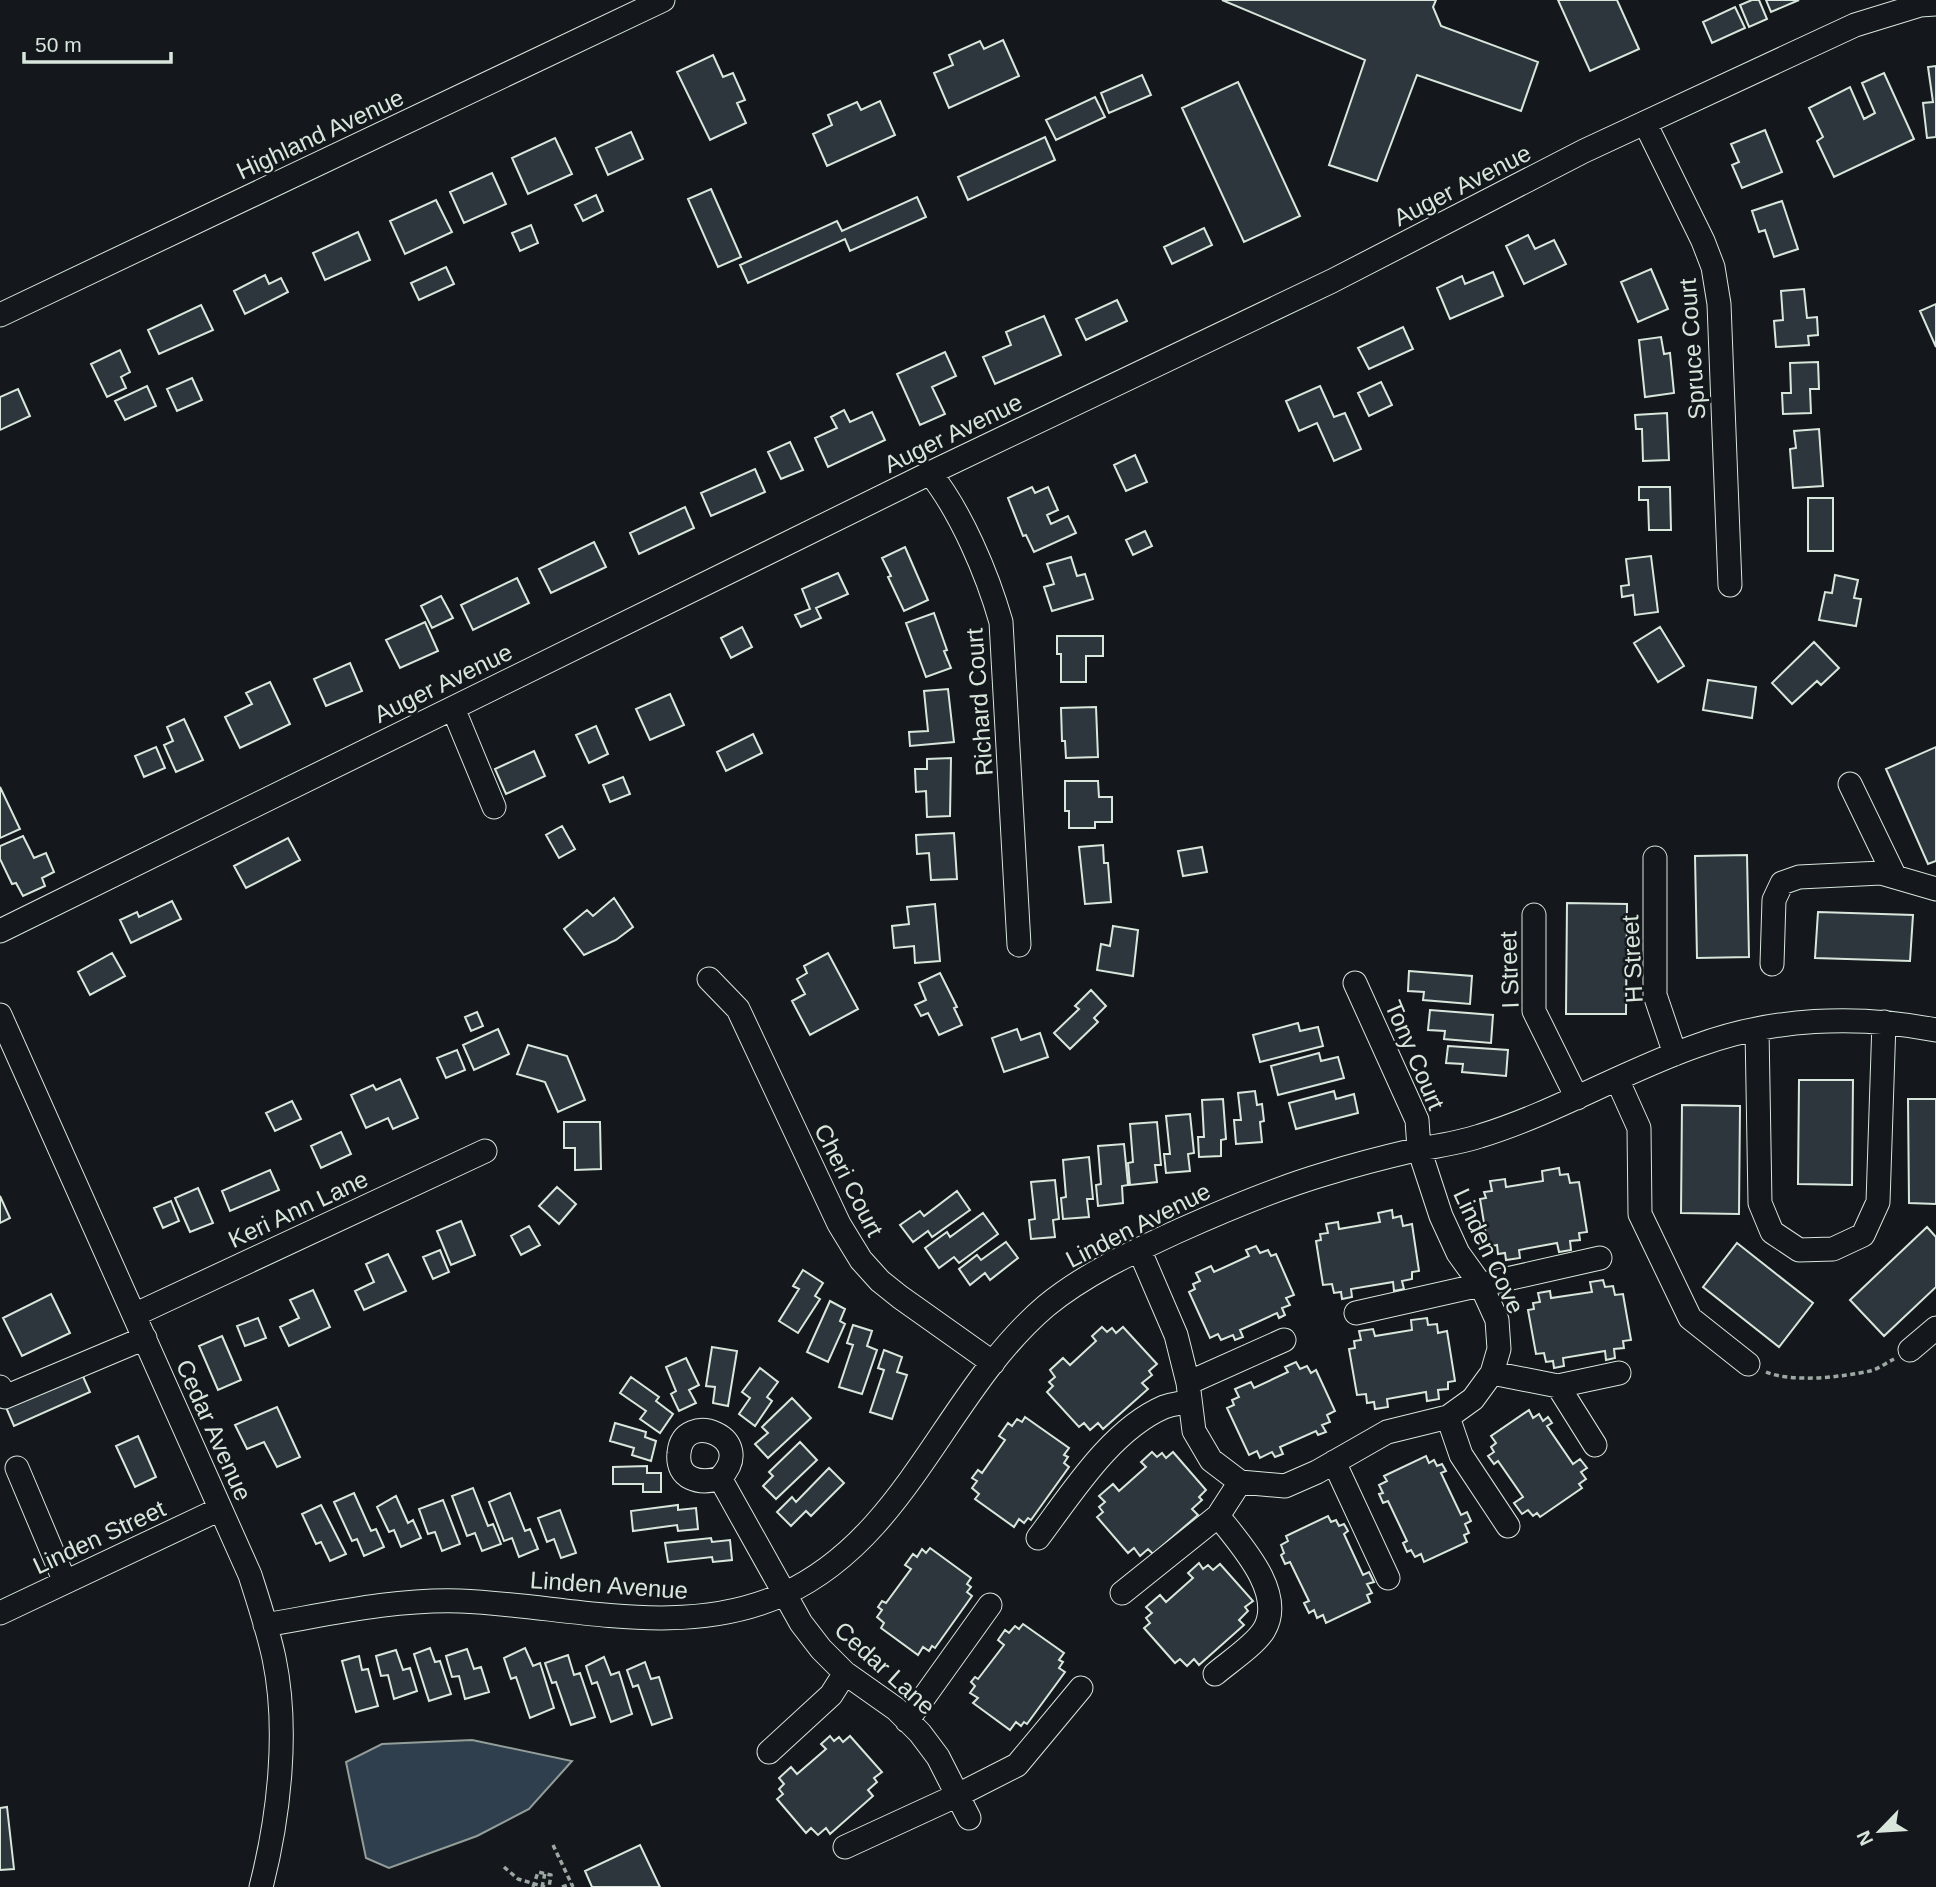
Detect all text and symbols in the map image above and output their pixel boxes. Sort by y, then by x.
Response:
scale bar [24,21,172,65]
text: 50 m [35,33,82,56]
street label: Highland Avenue [232,84,408,184]
street label: Auger Avenue [1389,139,1535,231]
street label: Spruce Court [1674,277,1710,420]
street label: Auger Avenue [880,388,1026,478]
street label: Richard Court [960,627,998,777]
street label: Auger Avenue [370,638,516,728]
street label: H Street [1616,914,1648,1004]
street label: I Street [1494,931,1524,1009]
street label: Tony Court [1380,996,1450,1114]
street label: Cheri Court [809,1119,889,1241]
street label: Keri Ann Lane [224,1165,372,1253]
street label: Linden Avenue [1061,1177,1215,1273]
street label: Linden Cove [1448,1184,1530,1318]
street label: Cedar Avenue [171,1355,257,1505]
street label: Linden Street [29,1494,170,1579]
street label: Linden Avenue [529,1566,689,1604]
street label: Cedar Lane [829,1616,941,1720]
north arrow [1845,1796,1915,1866]
text: N [1853,1827,1877,1849]

